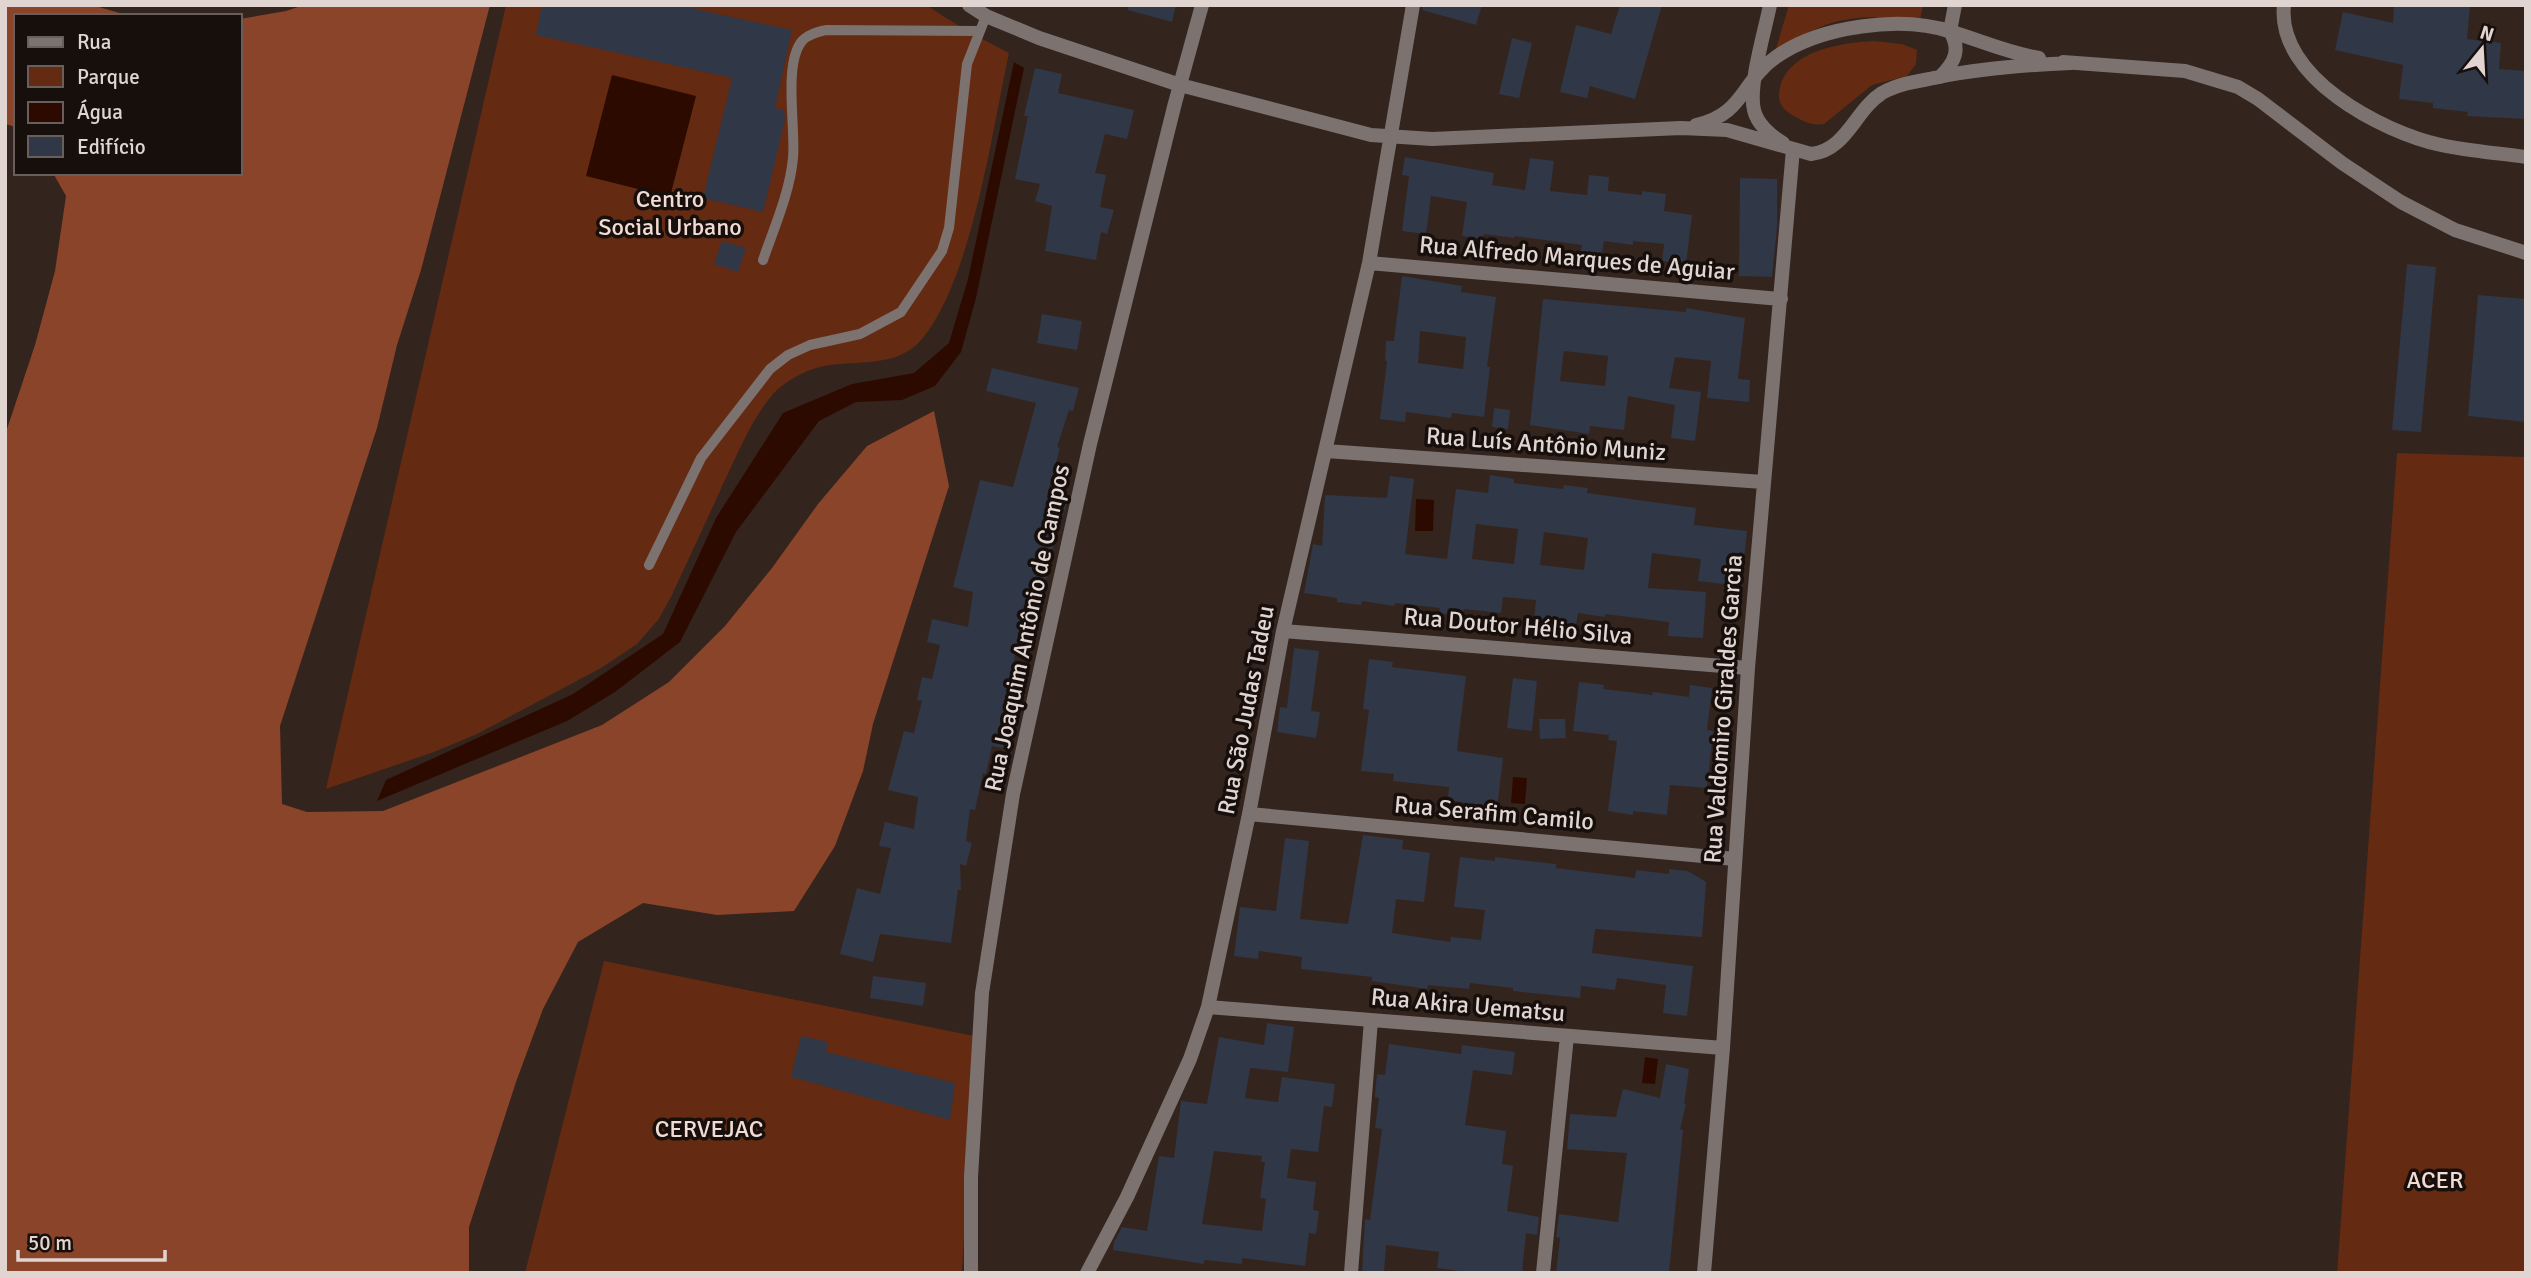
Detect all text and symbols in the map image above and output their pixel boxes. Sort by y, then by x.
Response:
legend [14,14,242,175]
north arrow [2447,14,2517,84]
text: N [2477,20,2497,47]
text: Rua [77,29,111,55]
text: Parque [77,64,140,90]
text: Água [77,99,123,125]
text: Edifício [77,134,146,160]
park label: Centro Social Urbano [598,184,742,242]
street label: Rua Alfredo Marques de Aguiar [1418,229,1736,287]
street label: Rua Luís Antônio Muniz [1425,421,1667,467]
street label: Rua Joaquim Antônio de Campos [978,462,1076,794]
street label: Rua Valdomiro Giraldes Garcia [1697,553,1749,865]
street label: Rua Doutor Hélio Silva [1402,601,1634,651]
street label: Rua São Judas Tadeu [1211,603,1281,817]
street label: Rua Serafim Camilo [1393,789,1595,837]
street label: Rua Akira Uematsu [1370,982,1566,1028]
park label: CERVEJAC [655,1114,763,1144]
park label: ACER [2407,1165,2463,1195]
scale bar [18,1218,164,1262]
text: 50 m [28,1230,72,1256]

